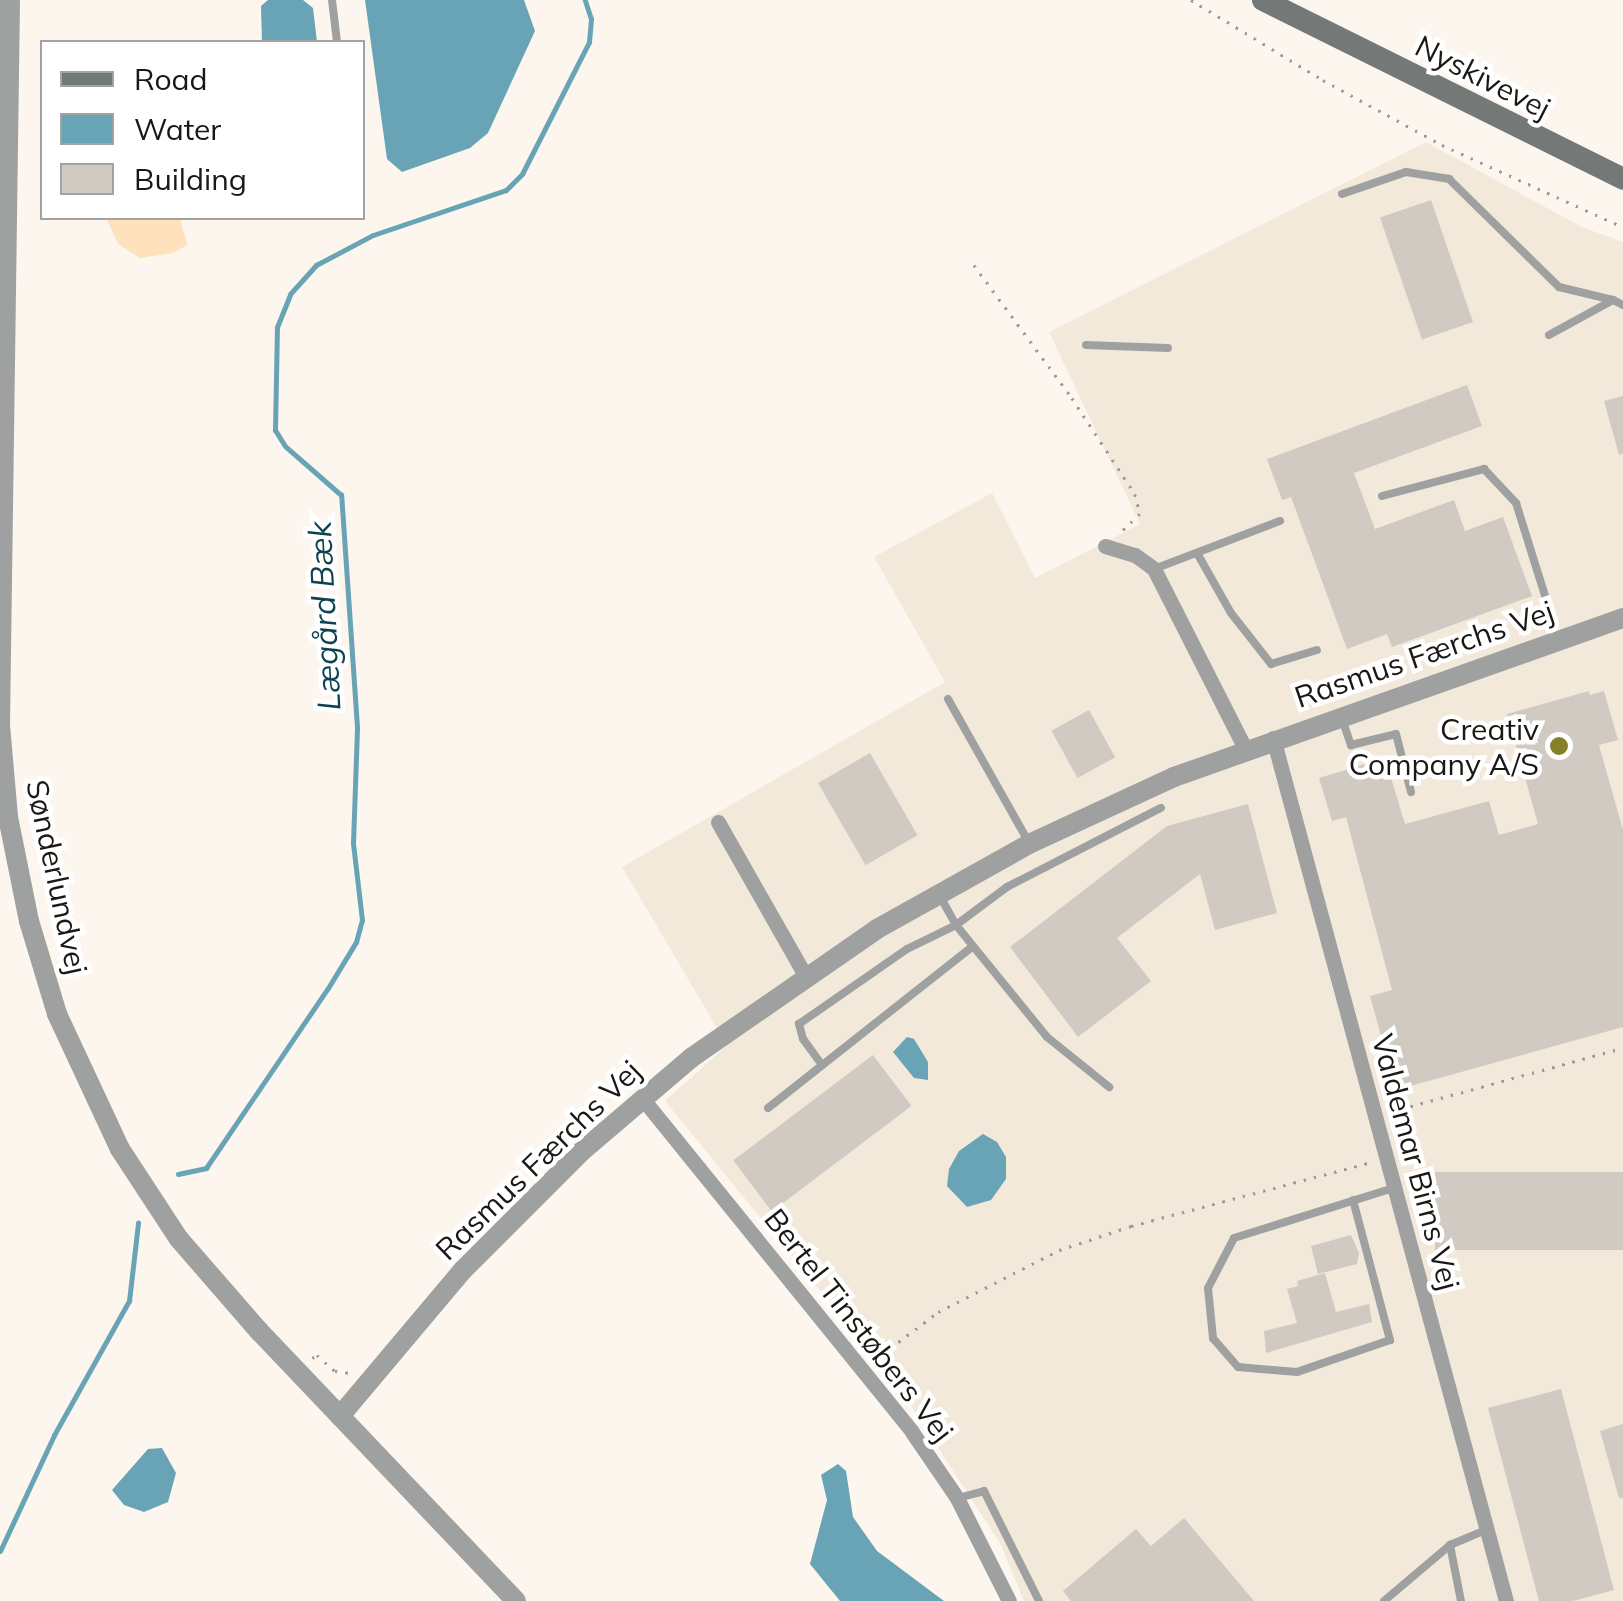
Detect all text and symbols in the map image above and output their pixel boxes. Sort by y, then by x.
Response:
street label: Nyskivevej [1410,28,1556,126]
legend [40,40,365,220]
text: Road [134,60,208,98]
text: Water [134,110,221,148]
text: Building [134,160,247,198]
water label: Lægård Bæk [300,520,348,712]
street label: Rasmus Færchs Vej [1290,593,1558,715]
place label: Creativ Company A/S [1349,711,1539,782]
marker: Creativ Company A/S [1548,735,1570,757]
street label: Sønderlundvej [19,777,95,977]
street label: Valdemar Birns Vej [1365,1030,1467,1294]
street label: Rasmus Færchs Vej [428,1053,648,1267]
street label: Bertel Tinstøbers Vej [757,1201,961,1449]

